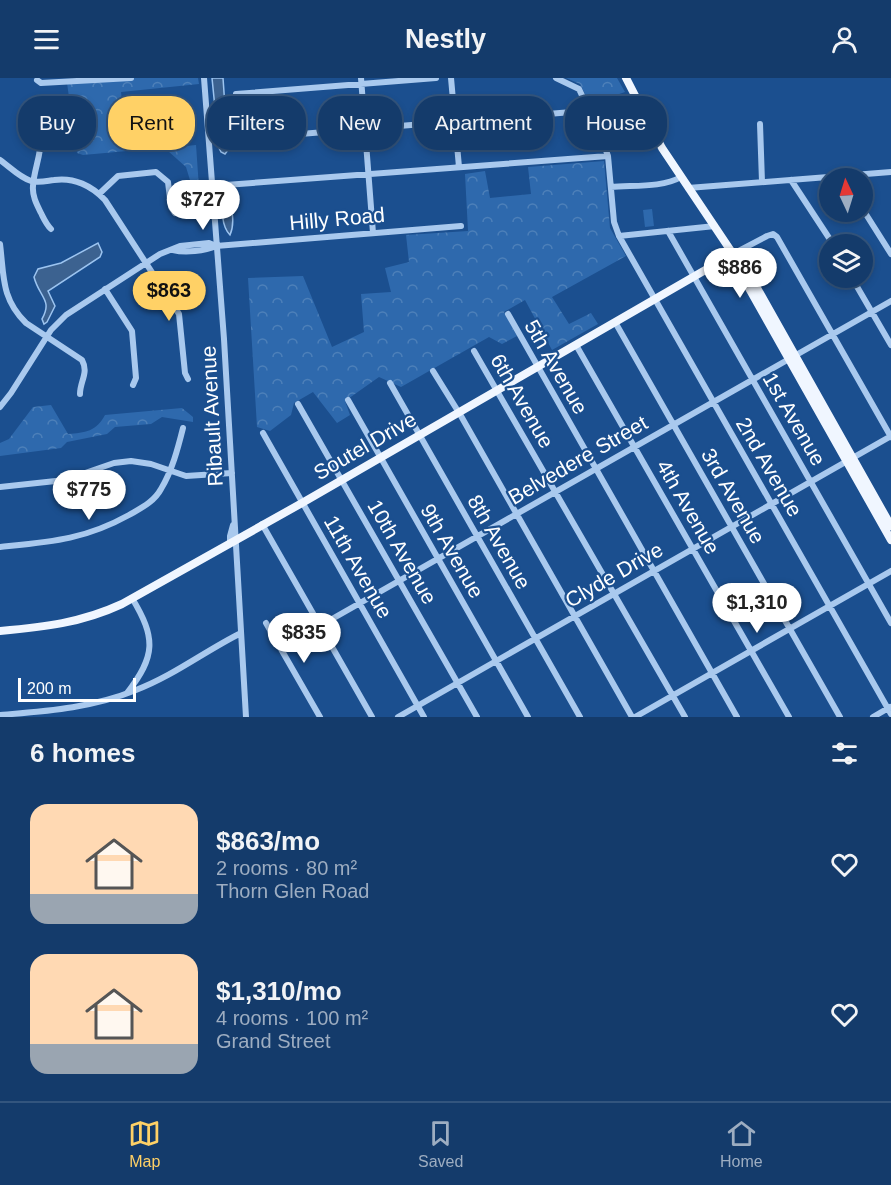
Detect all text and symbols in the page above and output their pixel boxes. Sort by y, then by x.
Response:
icon: menu [30,23,63,56]
icon: person [828,23,861,56]
text: Nestly [405,24,486,54]
chip: Buy [18,96,96,150]
chip: Rent [108,96,195,150]
chip: Filters [207,96,306,150]
chip: New [318,96,402,150]
chip: Apartment [414,96,553,150]
chip: House [565,96,667,150]
north arrow [819,168,873,222]
map controls [819,168,873,288]
pin: $727 [167,180,239,231]
text: $727 [181,188,225,210]
street label: Hilly Road [288,203,386,234]
button: layers [819,234,873,288]
pin: $886 [704,248,776,299]
text: $886 [718,256,762,278]
pin: $863 [133,271,205,322]
text: $863 [147,279,191,301]
street label: 5th Avenue [520,316,593,418]
street label: Ribault Avenue [196,345,227,487]
street label: 6th Avenue [486,350,559,452]
street label: 1st Avenue [759,368,830,469]
street label: Soutel Drive [309,407,420,484]
street label: Belvedere Street [504,410,651,509]
street label: 2nd Avenue [732,413,807,520]
street label: 3rd Avenue [697,444,770,547]
street label: 4th Avenue [652,456,725,558]
pin: $775 [53,470,125,521]
text: $775 [67,478,111,500]
street label: 8th Avenue [463,491,536,593]
street label: 10th Avenue [363,496,441,608]
street label: 9th Avenue [416,500,489,602]
street label: 11th Avenue [320,511,397,622]
street label: Clyde Drive [561,537,666,612]
pin: $1,310 [708,583,806,634]
text: $1,310 [726,591,788,613]
pin: $835 [268,613,340,664]
text: $835 [282,621,326,643]
scale bar [18,675,136,702]
text: 200 m [27,680,71,697]
icon: filters [828,737,861,770]
text: 6 homes [30,738,136,768]
text: $863/mo [216,826,320,856]
icon: home [78,828,150,900]
icon: heart [828,848,861,881]
text: 2 rooms · 80 m² [216,857,357,879]
text: Thorn Glen Road [216,880,369,902]
text: $1,310/mo [216,976,342,1006]
icon: home [78,978,150,1050]
icon: heart [828,998,861,1031]
text: 4 rooms · 100 m² [216,1007,368,1029]
text: Grand Street [216,1030,331,1052]
tab: Map [128,1117,161,1171]
tab: Saved [418,1117,463,1171]
tab: Home [720,1117,763,1171]

